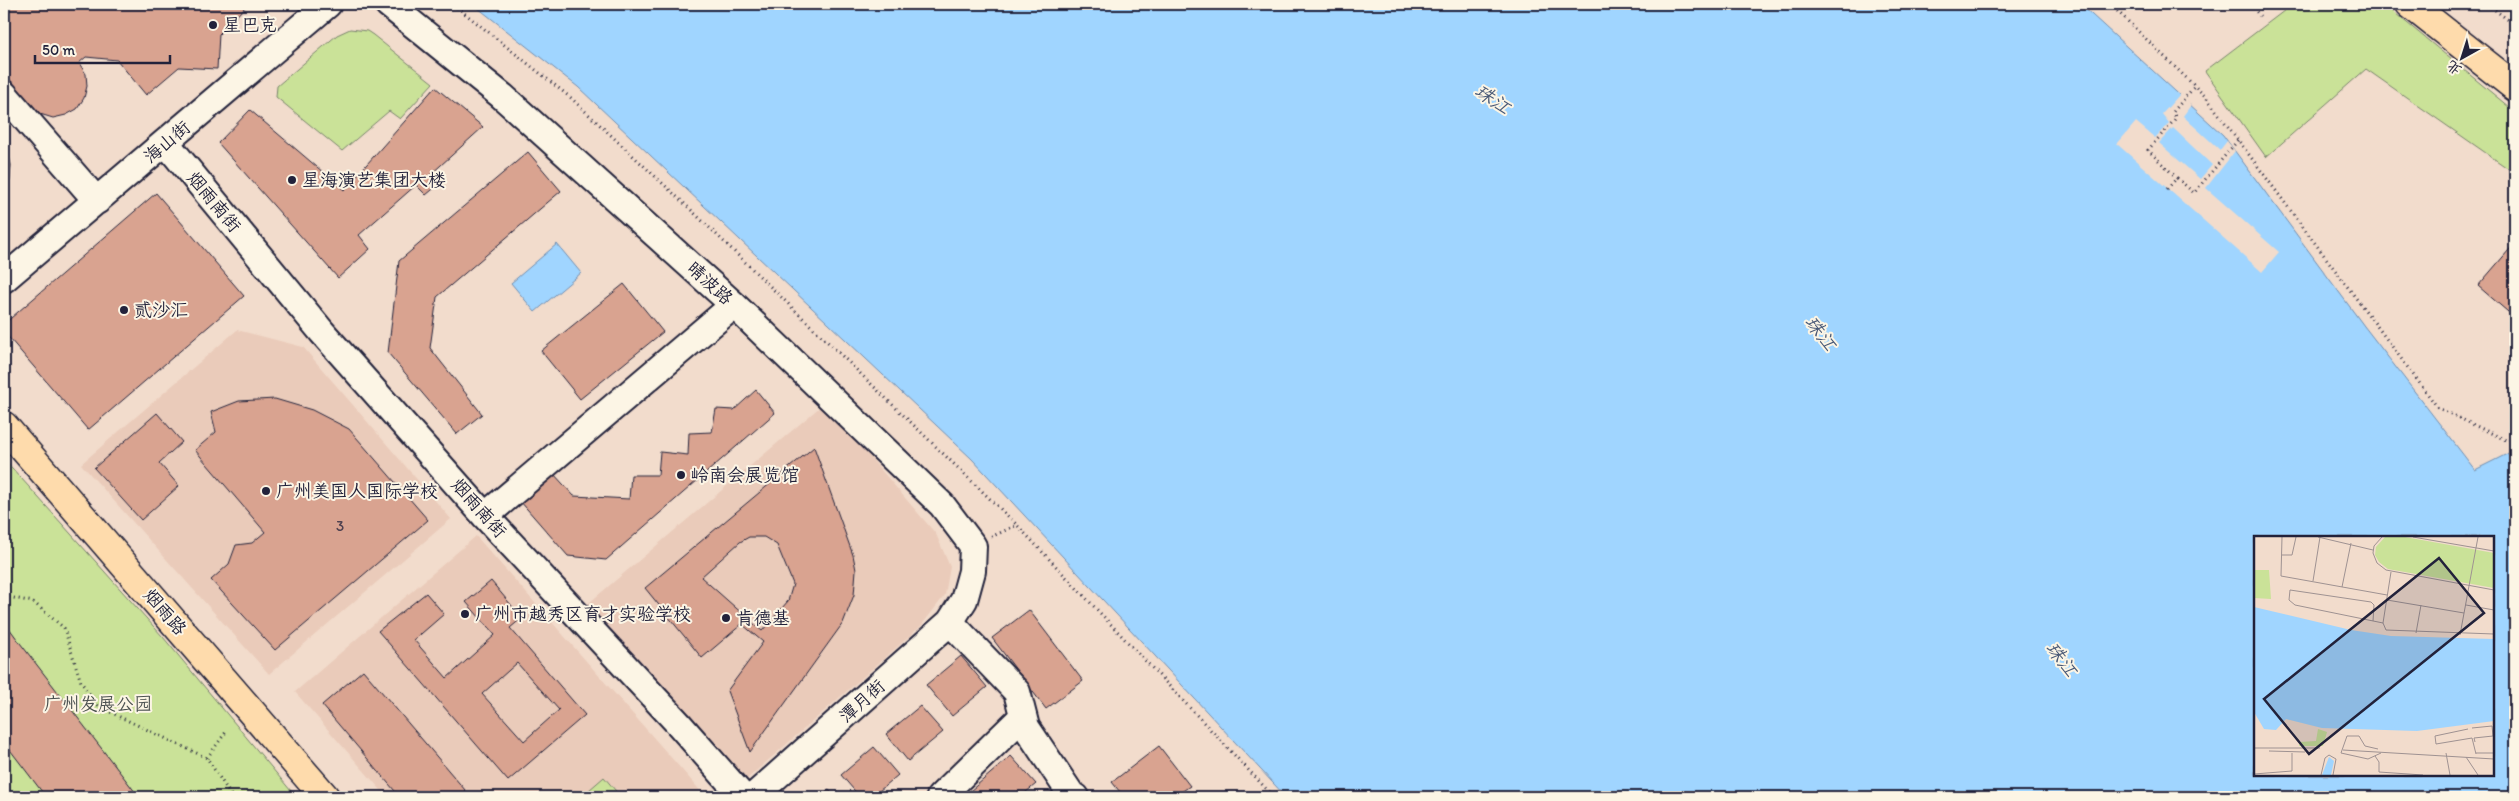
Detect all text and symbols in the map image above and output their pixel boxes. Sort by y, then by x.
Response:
place label: 星巴克 [223,14,277,36]
marker: 星巴克 [207,19,219,31]
scale bar [35,32,170,64]
north arrow [2436,32,2486,82]
text: 50 m [42,41,75,59]
text: 北 [2443,57,2465,79]
water label: 珠江 [1471,79,1516,120]
street label: 海山街 [139,116,195,168]
street label: 烟雨南街 [182,167,246,237]
place label: 星海演艺集团大楼 [302,169,446,191]
marker: 星海演艺集团大楼 [286,174,298,186]
street label: 晴波路 [683,257,737,309]
place label: 贰沙汇 [134,299,188,321]
marker: 贰沙汇 [118,304,130,316]
water label: 珠江 [1800,311,1842,356]
place label: 岭南会展览馆 [691,464,799,486]
marker: 岭南会展览馆 [675,469,687,481]
street label: 烟雨南街 [447,474,511,542]
place label: 广州美国人国际学校 [276,480,438,502]
marker: 广州美国人国际学校 [260,485,272,497]
house number: 3 [336,517,344,535]
inset map [2254,536,2494,776]
street label: 烟雨路 [139,584,191,640]
place label: 广州市越秀区育才实验学校 [475,603,691,625]
place label: 肯德基 [736,607,790,629]
marker: 广州市越秀区育才实验学校 [459,608,471,620]
marker: 肯德基 [720,612,732,624]
water label: 珠江 [2041,637,2083,682]
street label: 潭月街 [835,675,889,727]
park label: 广州发展公园 [44,693,152,715]

